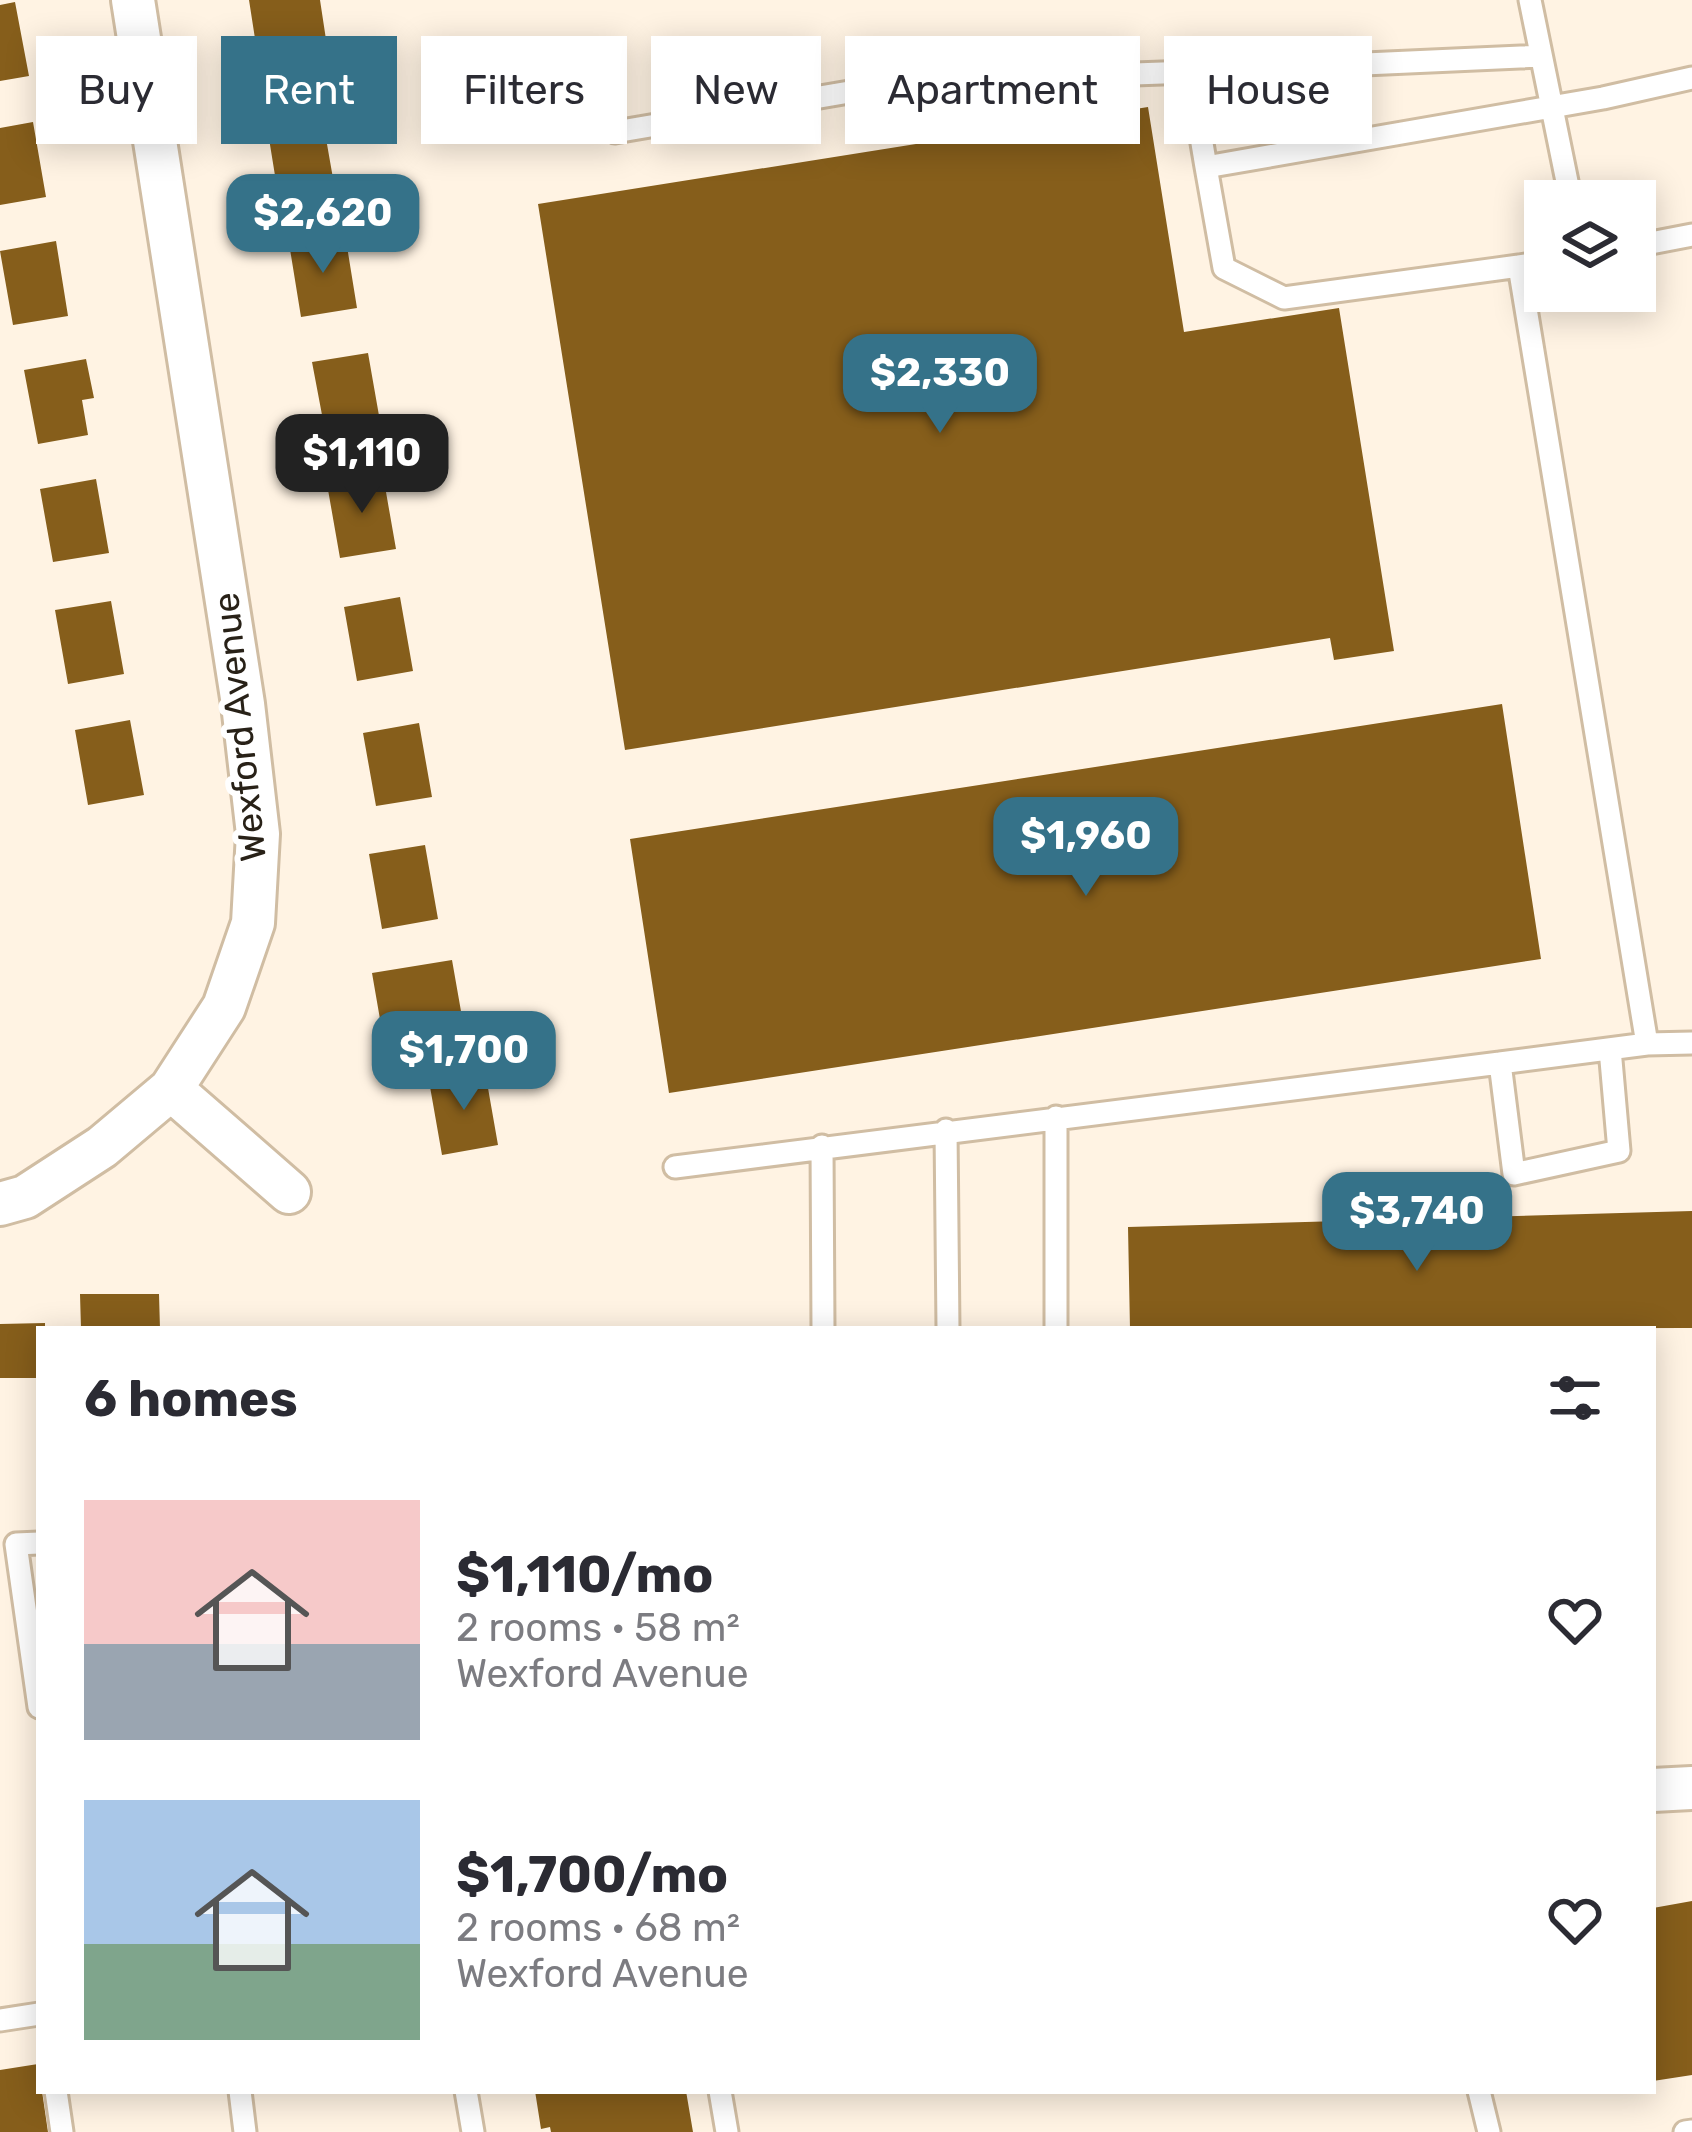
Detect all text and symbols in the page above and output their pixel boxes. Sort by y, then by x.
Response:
chip: Buy [36,36,197,144]
chip: Rent [221,36,397,144]
chip: Filters [421,36,627,144]
chip: New [651,36,821,144]
chip: Apartment [845,36,1140,144]
chip: House [1164,36,1372,144]
pin: $2,620 [225,174,421,276]
map controls [1524,180,1656,312]
button: layers [1524,180,1656,312]
text: $2,620 [253,190,393,236]
pin: $2,330 [842,334,1038,436]
text: $2,330 [870,350,1010,396]
pin: $1,110 [264,414,460,516]
text: $1,110 [302,430,422,476]
street label: Wexford Avenue [204,590,275,864]
pin: $1,960 [988,797,1184,899]
text: $1,960 [1020,813,1152,859]
pin: $1,700 [366,1011,562,1113]
text: $1,700 [399,1027,529,1073]
pin: $3,740 [1319,1172,1515,1274]
text: $3,740 [1349,1188,1485,1234]
icon: filters [1542,1365,1608,1431]
text: 6 homes [84,1368,298,1429]
text: $1,110/mo [456,1544,713,1605]
icon: home [180,1548,324,1692]
icon: heart [1542,1587,1608,1653]
text: 2 rooms · 58 m² [456,1605,740,1651]
text: Wexford Avenue [456,1651,749,1697]
text: $1,700/mo [456,1844,728,1905]
icon: home [180,1848,324,1992]
icon: heart [1542,1887,1608,1953]
text: 2 rooms · 68 m² [456,1905,740,1951]
text: Wexford Avenue [456,1951,749,1997]

